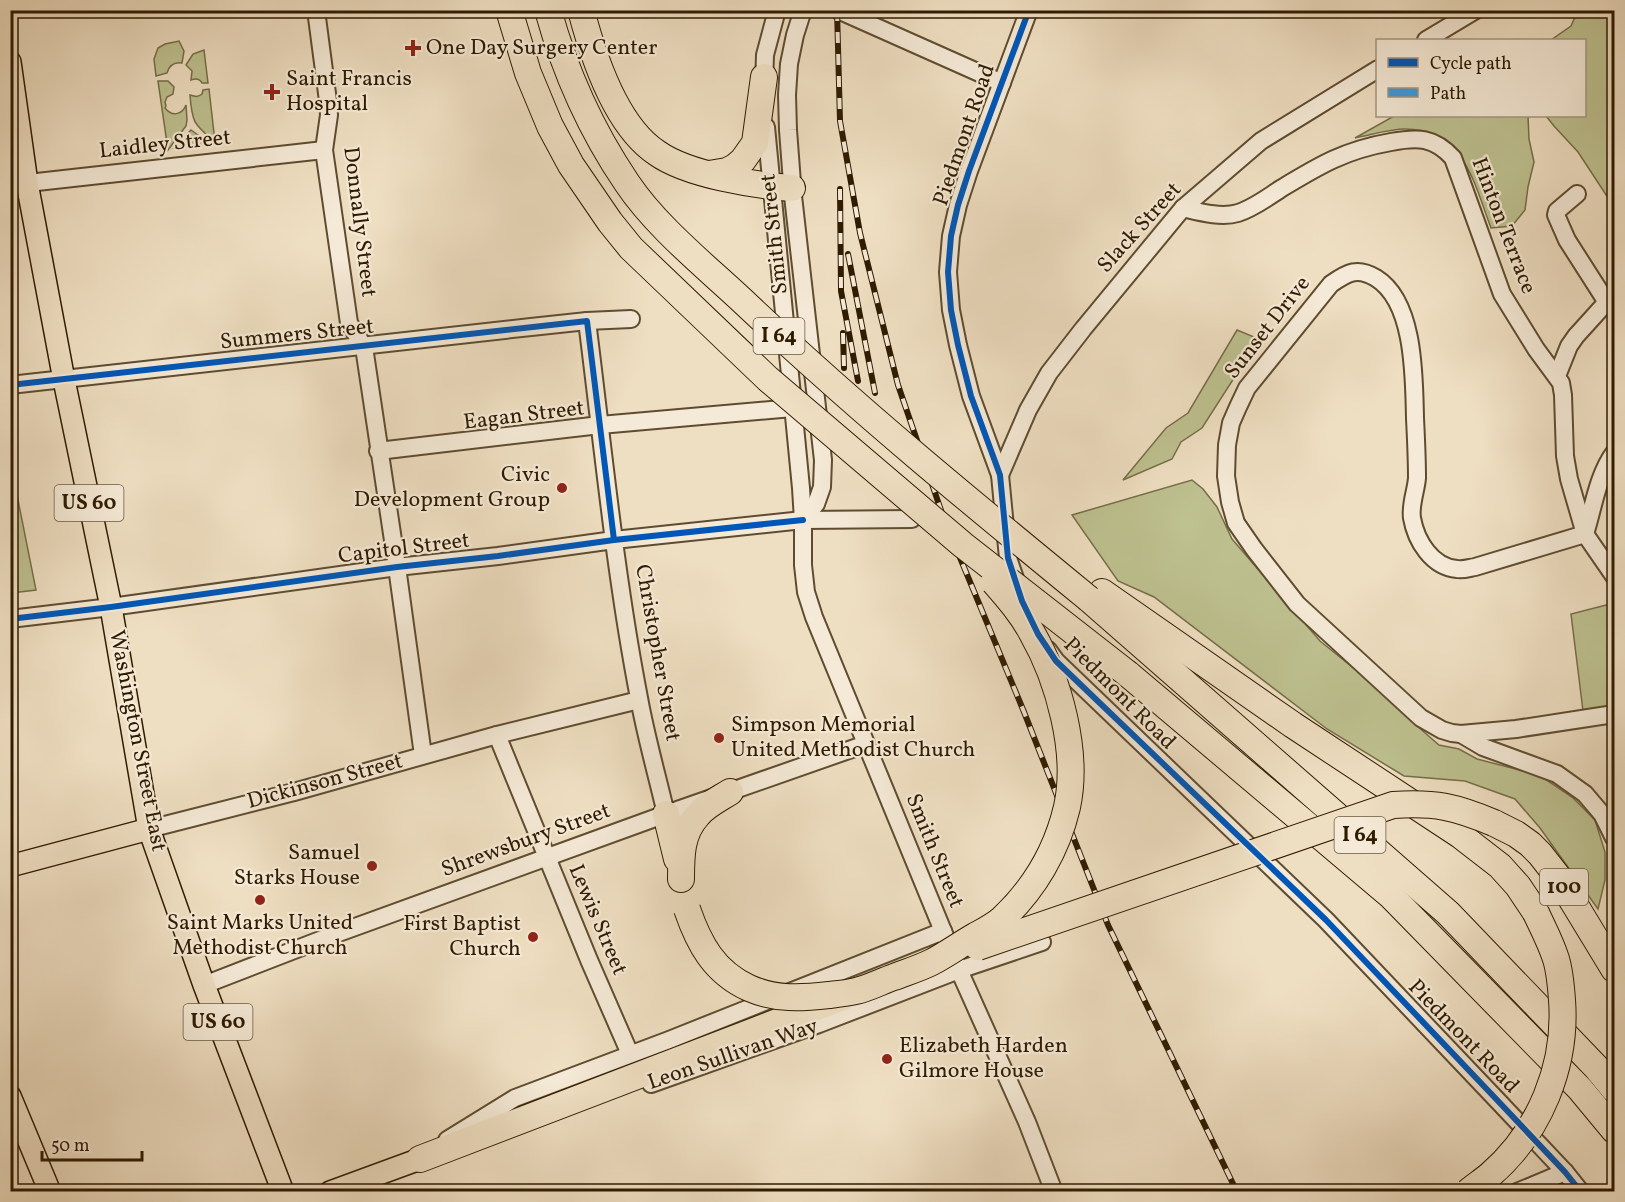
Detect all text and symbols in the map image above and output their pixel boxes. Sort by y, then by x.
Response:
place label: One Day Surgery Center [426,33,657,64]
marker: One Day Surgery Center [404,39,422,57]
legend [1376,39,1586,117]
text: Cycle path [1430,52,1512,77]
street label: Piedmont Road [926,60,1004,210]
place label: Saint Francis Hospital [286,64,412,120]
text: Path [1430,82,1466,107]
marker: Saint Francis Hospital [263,83,281,101]
street label: Laidley Street [98,123,233,167]
street label: Donnally Street [334,145,384,299]
street label: Hinton Terrace [1463,153,1543,299]
street label: Smith Street [753,172,797,296]
street label: Slack Street [1091,175,1190,280]
street label: Sunset Drive [1218,270,1318,386]
street label: Summers Street [218,311,376,358]
road number: I 64 [754,318,804,354]
street label: Eagan Street [462,393,586,439]
place label: Civic Development Group [354,460,550,516]
marker: Civic Development Group [555,481,569,495]
road number: US 60 [54,485,124,521]
street label: Capitol Street [337,526,472,572]
street label: Christopher Street [626,562,688,744]
street label: Washington Street East [100,628,174,855]
street label: Piedmont Road [1056,631,1182,757]
place label: Simpson Memorial United Methodist Church [731,710,975,766]
marker: Simpson Memorial United Methodist Church [712,731,726,745]
street label: Dickinson Street [244,746,407,818]
street label: Smith Street [897,789,971,913]
street label: Shrewsbury Street [437,796,615,886]
road number: I 64 [1334,817,1386,853]
place label: Samuel Starks House [234,838,360,894]
marker: Samuel Starks House [365,859,379,873]
street label: Lewis Street [560,860,634,980]
road number: 100 [1540,869,1588,905]
marker: Saint Marks United Methodist Church [253,893,267,907]
place label: Saint Marks United Methodist Church [167,908,353,964]
place label: First Baptist Church [403,909,521,965]
marker: First Baptist Church [526,930,540,944]
street label: Piedmont Road [1400,973,1526,1101]
road number: US 60 [184,1004,252,1040]
street label: Leon Sullivan Way [644,1011,823,1099]
place label: Elizabeth Harden Gilmore House [899,1031,1068,1087]
marker: Elizabeth Harden Gilmore House [880,1052,894,1066]
scale bar [42,1124,142,1162]
text: 50 m [51,1134,90,1159]

